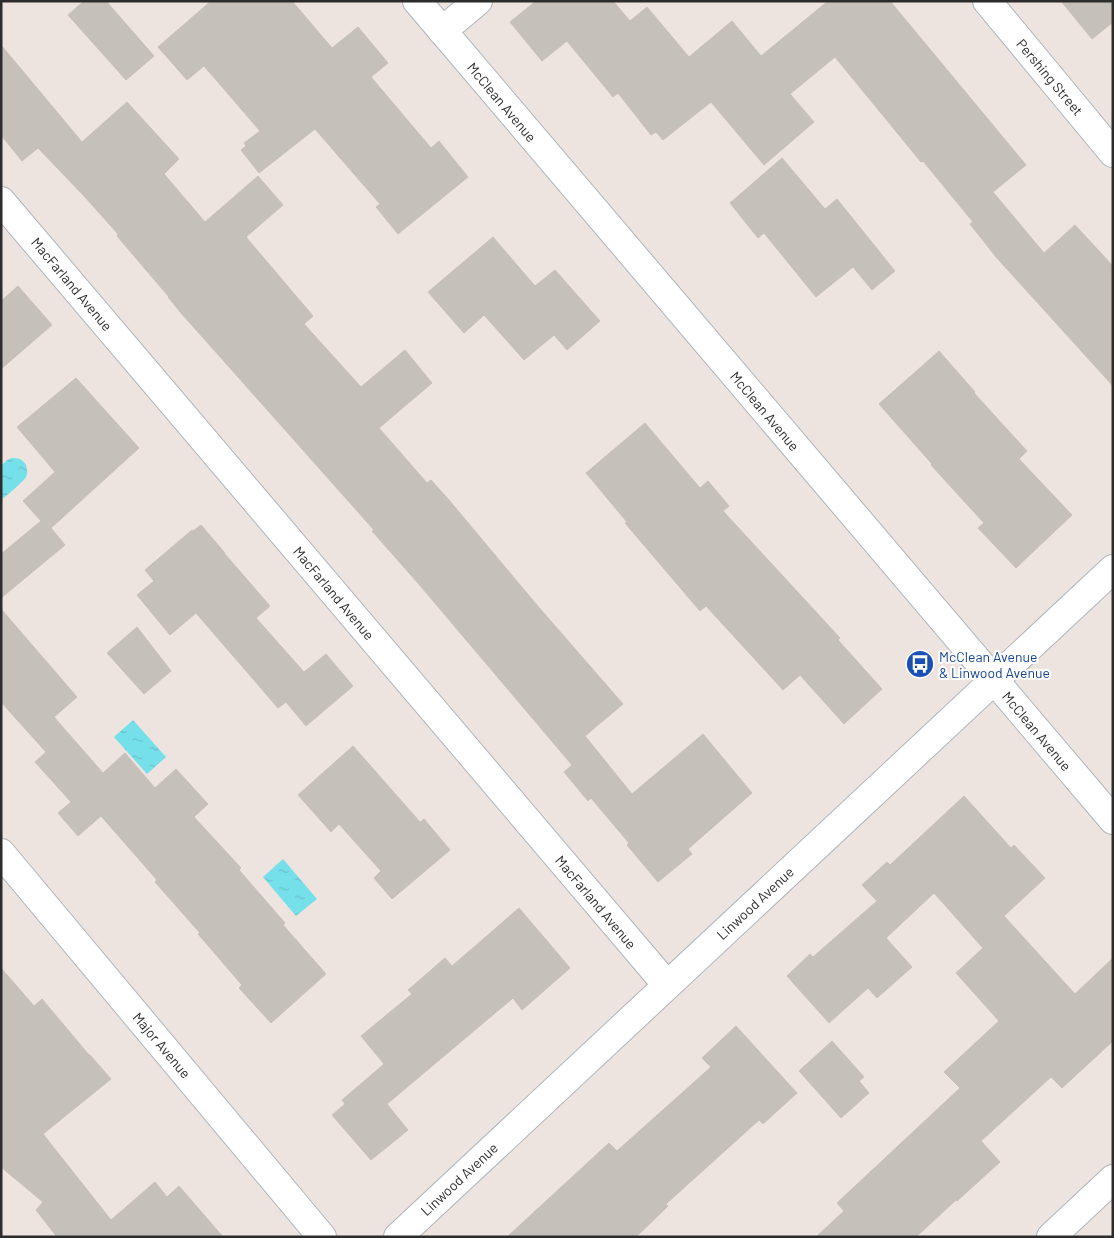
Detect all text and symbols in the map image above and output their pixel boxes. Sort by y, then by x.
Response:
street label: Pershing Street [1013,35,1087,119]
street label: McClean Avenue [464,59,540,145]
street label: MacFarland Avenue [28,234,116,334]
street label: McClean Avenue [727,368,803,454]
street label: MacFarland Avenue [290,543,378,643]
place label: McClean Avenue & Linwood Avenue [939,648,1050,681]
bus stop icon: McClean Avenue & Linwood Avenue [905,649,935,679]
street label: McClean Avenue [999,688,1075,774]
street label: MacFarland Avenue [552,852,640,952]
street label: Linwood Avenue [713,863,797,943]
street label: Major Avenue [130,1009,194,1081]
street label: Linwood Avenue [417,1139,501,1219]

